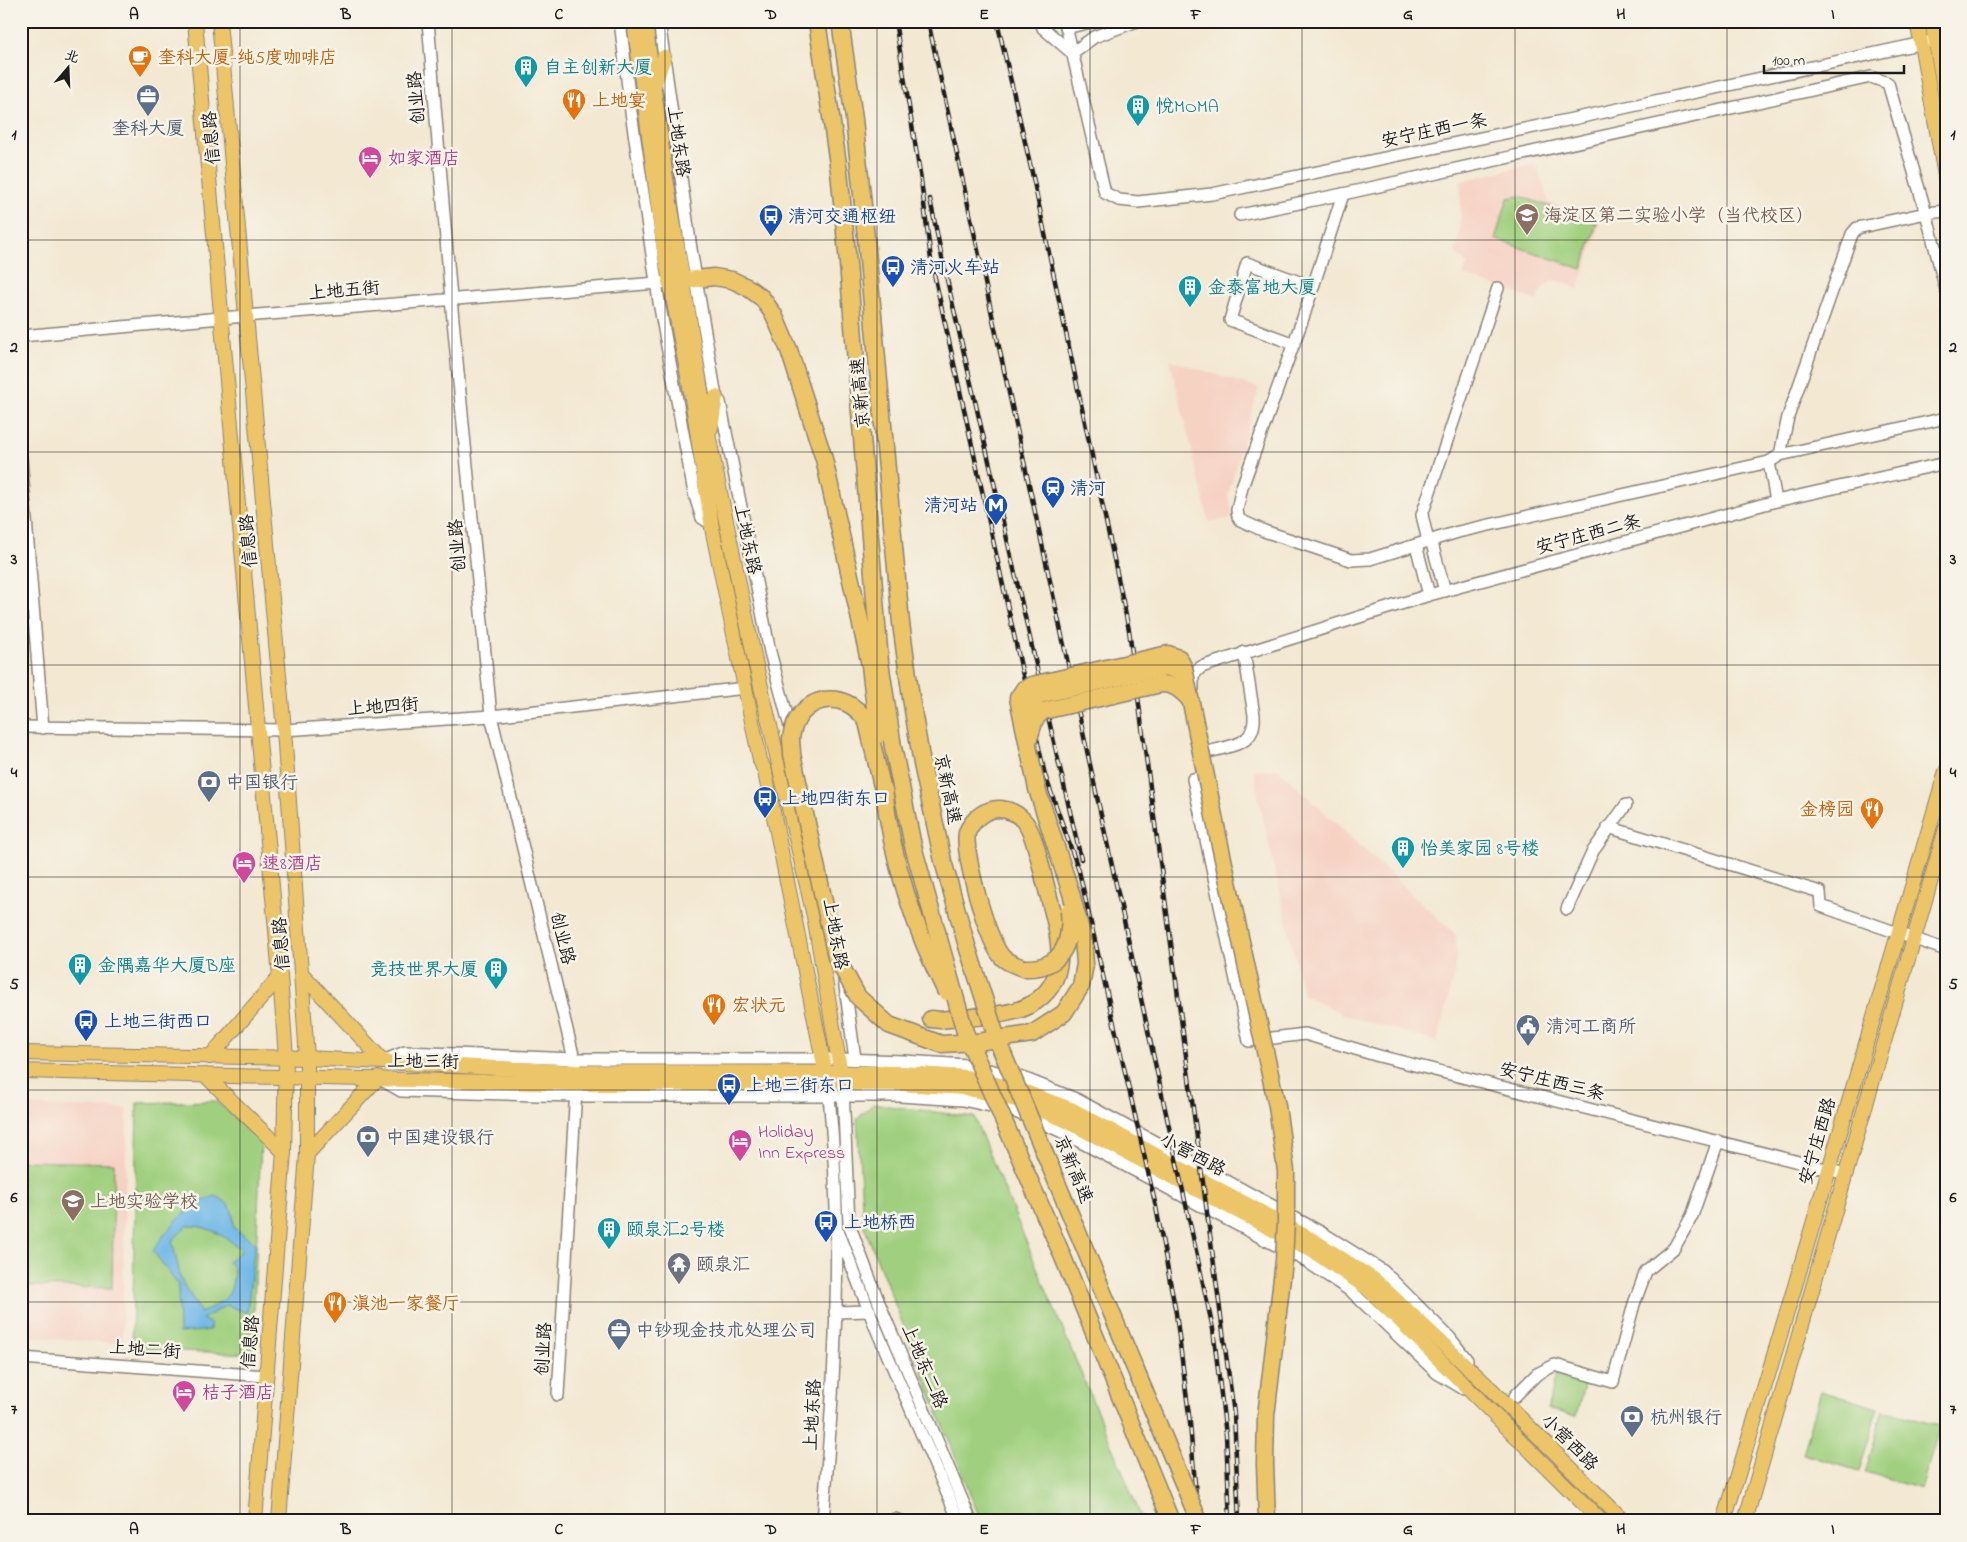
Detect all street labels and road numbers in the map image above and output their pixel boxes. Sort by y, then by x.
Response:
street label: 创业路 [403,70,433,126]
street label: 上地东路 [659,104,695,179]
street label: 安宁庄西一条 [1379,108,1490,156]
street label: 信息路 [198,110,228,166]
street label: 上地五街 [307,276,381,308]
street label: 京新高速 [846,356,878,430]
street label: 上地东路 [726,501,766,577]
street label: 安宁庄西二条 [1533,509,1644,562]
street label: 信息路 [235,513,265,569]
street label: 创业路 [444,518,474,574]
street label: 上地四街 [346,693,420,723]
street label: 京新高速 [926,751,966,827]
street label: 上地东路 [815,897,853,972]
street label: 创业路 [542,909,580,968]
street label: 信息路 [268,916,298,972]
street label: 上地三街 [387,1049,459,1077]
street label: 安宁庄西三条 [1496,1057,1607,1109]
street label: 安宁庄西路 [1794,1095,1844,1188]
street label: 小营西路 [1154,1127,1230,1184]
street label: 京新高速 [1046,1132,1098,1208]
street label: 信息路 [237,1314,267,1370]
street label: 上地东二路 [894,1320,953,1413]
street label: 创业路 [531,1321,559,1377]
street label: 上地二街 [108,1336,182,1366]
street label: 上地东路 [799,1378,829,1452]
street label: 小营西路 [1534,1409,1603,1478]

